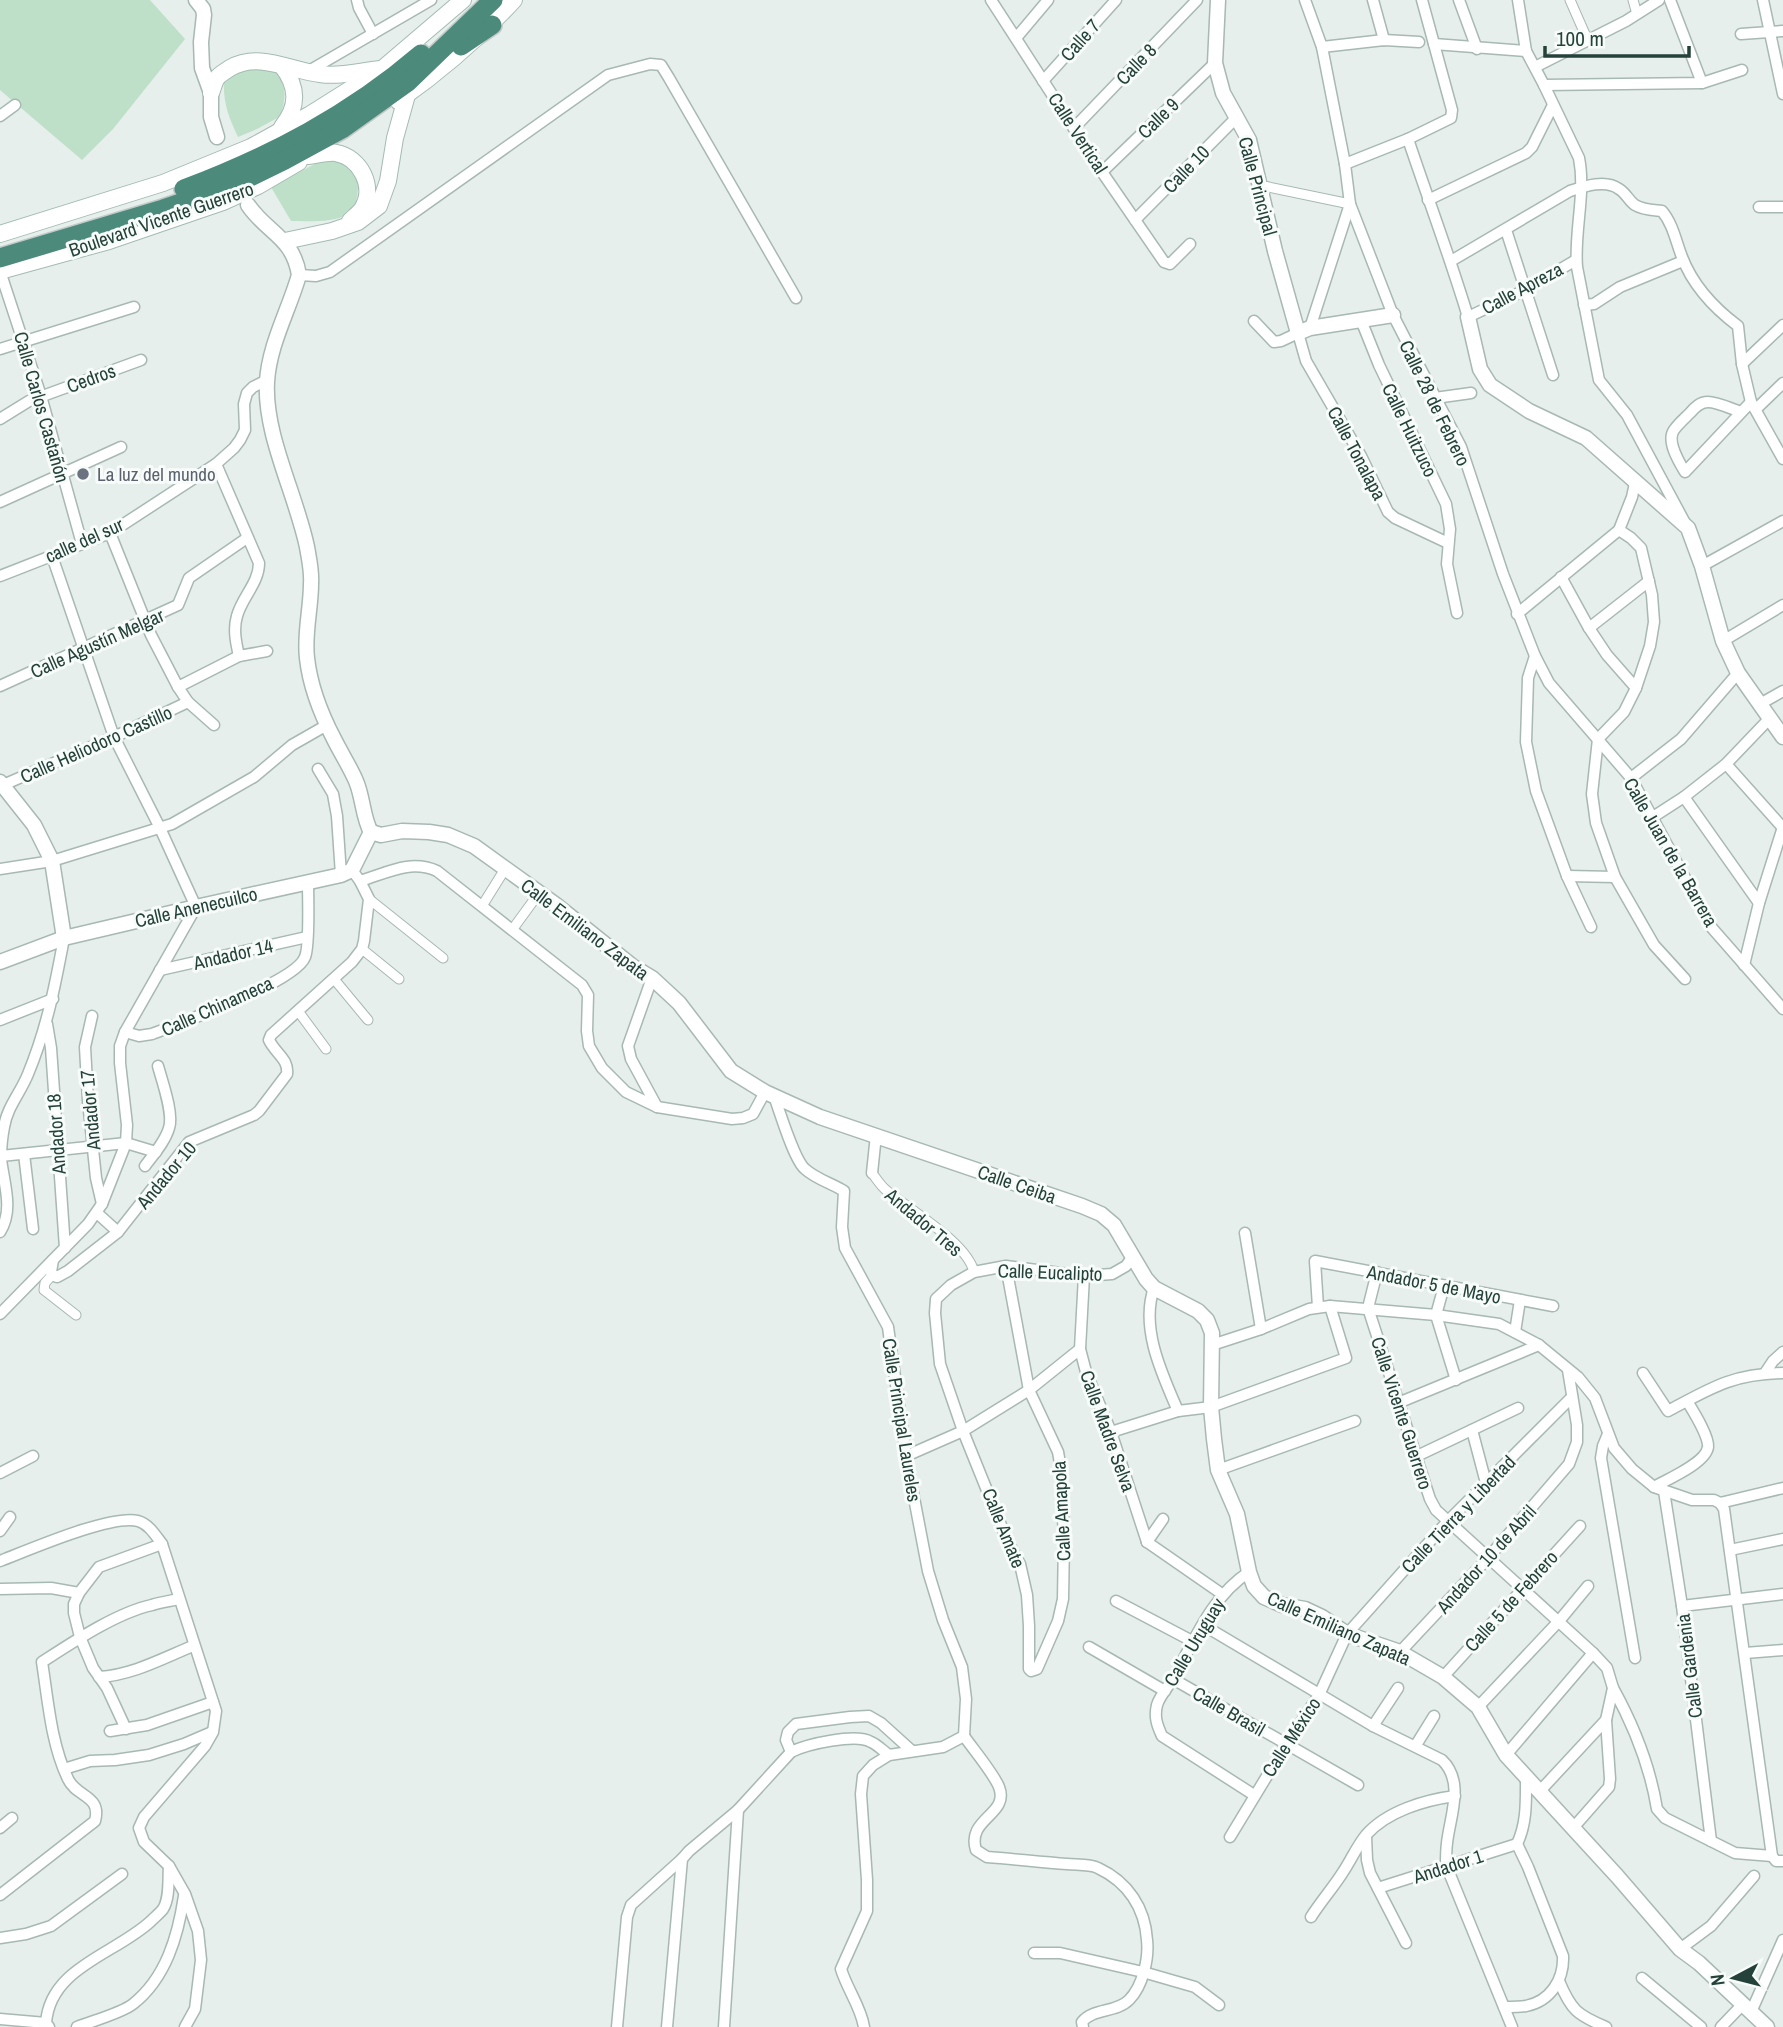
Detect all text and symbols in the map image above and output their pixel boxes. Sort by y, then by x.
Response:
street label: Calle 7 [1054,13,1106,67]
scale bar [1545,14,1688,58]
text: 100 m [1556,24,1604,53]
street label: Calle 8 [1110,38,1162,90]
street label: Calle Vertical [1042,87,1114,179]
street label: Calle 9 [1132,92,1184,144]
street label: Calle Principal [1232,134,1284,238]
street label: Calle 10 [1157,139,1215,199]
street label: Boulevard Vicente Guerrero [65,175,257,263]
street label: Calle Apreza [1477,256,1567,320]
street label: Calle Carlos Castañón [8,329,76,485]
street label: Calle 28 de Febrero [1393,336,1477,470]
street label: Cedros [63,357,119,399]
street label: Calle Huitzuco [1376,379,1444,481]
street label: Calle Tonalapa [1321,402,1393,505]
place label: La luz del mundo [97,461,216,487]
marker: La luz del mundo [75,466,91,482]
street label: calle del sur [41,511,128,569]
street label: Calle Agustín Melgar [26,602,169,684]
street label: Calle Heliodoro Castillo [16,699,176,789]
street label: Calle Juan de la Barrera [1618,773,1724,932]
street label: Calle Emiliano Zapata [516,872,655,986]
street label: Calle Anenecuilco [132,880,260,934]
street label: Andador 14 [190,932,275,976]
street label: Calle Chinameca [157,970,277,1042]
street label: Andador 17 [74,1068,107,1152]
street label: Andador 18 [40,1093,72,1176]
street label: Andador 10 [130,1136,202,1215]
street label: Calle Ceiba [974,1158,1060,1210]
street label: Andador Tres [879,1181,968,1262]
street label: Calle Eucalipto [997,1257,1103,1287]
street label: Andador 5 de Mayo [1364,1258,1503,1310]
street label: Calle Vicente Guerrero [1365,1333,1439,1493]
street label: Calle Principal Laureles [876,1336,928,1504]
street label: Calle Madre Selva [1074,1367,1142,1496]
street label: Calle Tierra y Libertad [1395,1449,1521,1579]
street label: Calle Amapola [1045,1460,1077,1562]
street label: Calle Amate [976,1484,1032,1572]
street label: Andador 10 de Abril [1430,1499,1542,1620]
street label: Calle 5 de Febrero [1458,1545,1564,1657]
street label: Calle Emiliano Zapata [1263,1585,1415,1671]
street label: Calle Uruguay [1157,1593,1231,1691]
street label: Calle Gardenia [1670,1612,1708,1720]
street label: Calle Brasil [1188,1680,1270,1742]
street label: Calle México [1256,1692,1326,1782]
street label: Andador 1 [1409,1842,1487,1890]
north arrow [1699,1943,1769,2013]
text: N [1704,1973,1731,1987]

